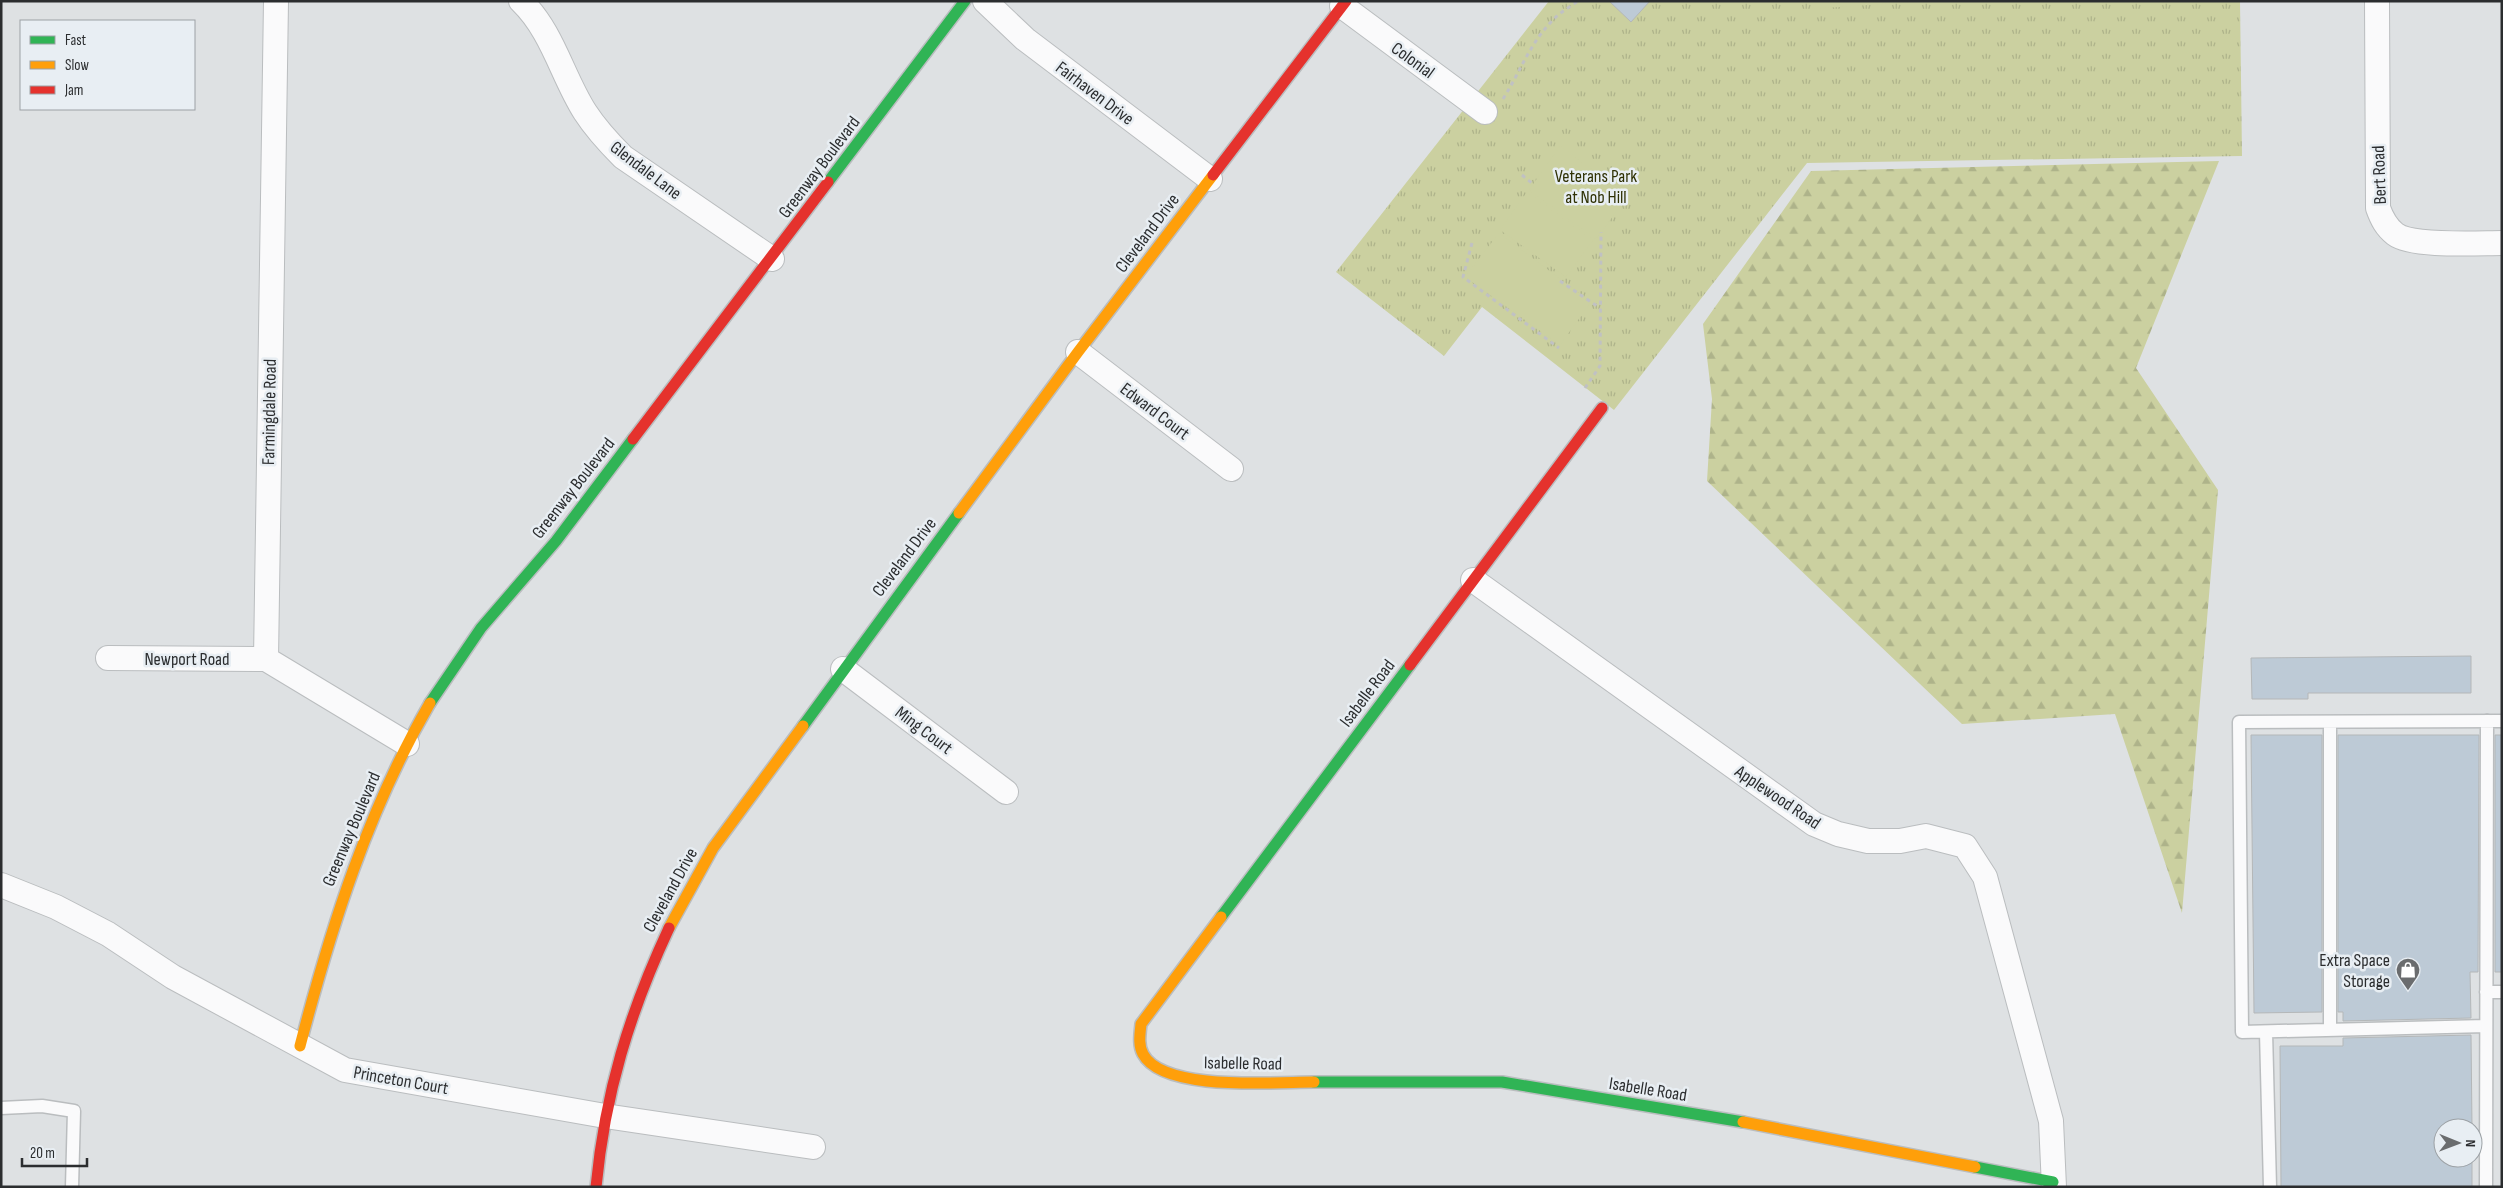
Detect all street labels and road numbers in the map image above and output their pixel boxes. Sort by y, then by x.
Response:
street label: Colonial [1387,38,1438,83]
street label: Fairhaven Drive [1051,57,1138,130]
street label: Greenway Boulevard [774,112,865,222]
street label: Glendale Lane [606,137,685,204]
street label: Bert Road [2368,145,2391,205]
street label: Cleveland Drive [1111,190,1184,277]
street label: Farmingdale Road [258,359,281,465]
street label: Edward Court [1116,379,1194,445]
street label: Greenway Boulevard [528,434,619,543]
street label: Cleveland Drive [868,514,941,601]
street label: Newport Road [144,649,230,670]
street label: Isabelle Road [1335,656,1399,731]
street label: Ming Court [891,702,957,759]
street label: Applewood Road [1730,761,1825,834]
street label: Greenway Boulevard [318,769,385,889]
street label: Cleveland Drive [639,844,702,936]
street label: Isabelle Road [1204,1052,1282,1075]
street label: Princeton Court [352,1062,450,1099]
street label: Isabelle Road [1608,1073,1688,1106]

